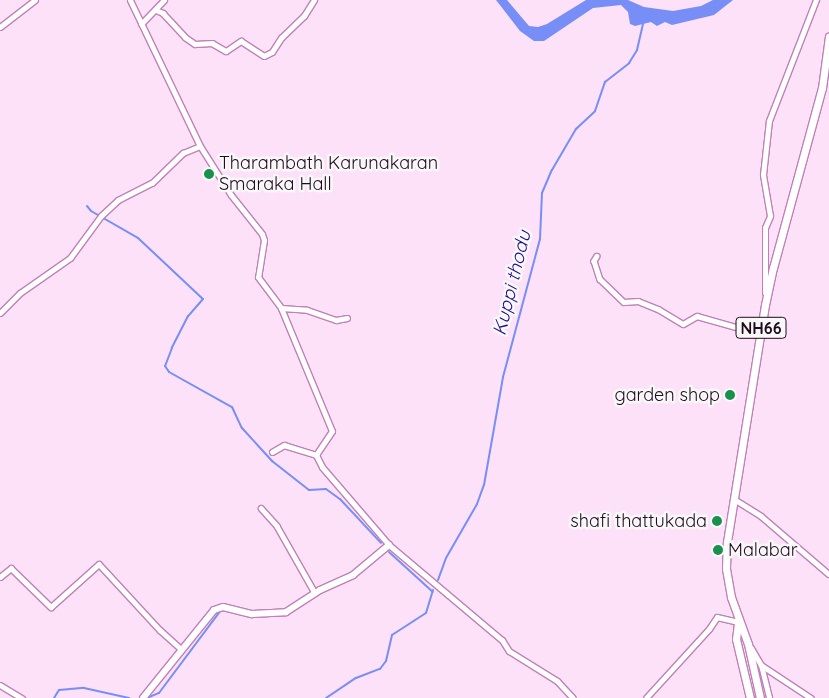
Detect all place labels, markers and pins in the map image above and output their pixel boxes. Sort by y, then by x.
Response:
place label: Tharambath Karunakaran Smaraka Hall [219,153,438,195]
marker: Tharambath Karunakaran Smaraka Hall [203,168,215,180]
place label: garden shop [615,384,720,406]
marker: garden shop [724,389,736,401]
place label: shafi thattukada [570,510,707,532]
marker: shafi thattukada [711,515,723,527]
place label: Malabar [728,539,798,561]
marker: Malabar [712,544,724,556]

